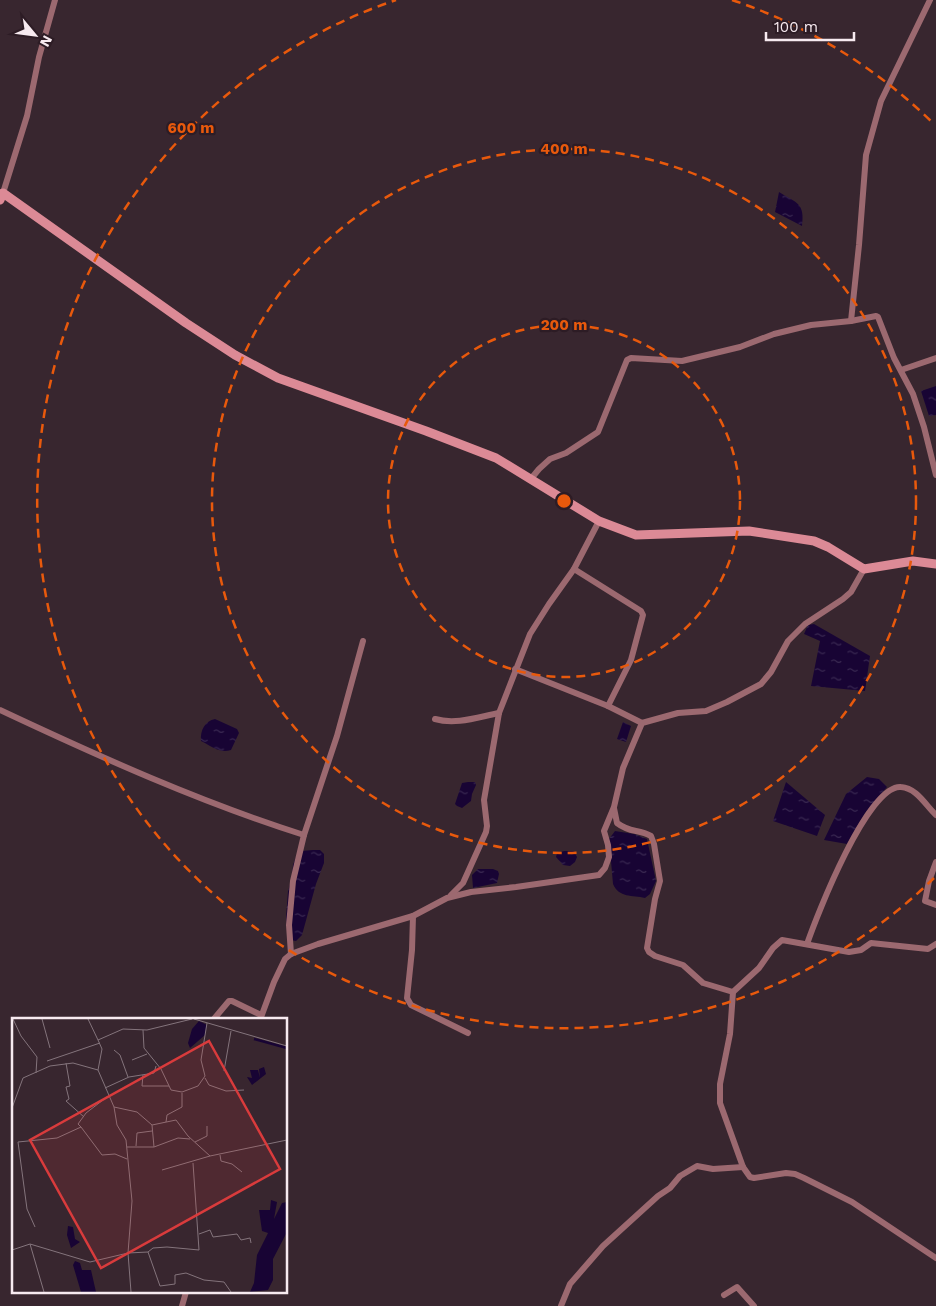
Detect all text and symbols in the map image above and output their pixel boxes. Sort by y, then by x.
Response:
north arrow [10,10,60,60]
scale bar [766,10,854,42]
text: 100 m [774,18,818,36]
text: N [37,33,56,50]
text: 600 m [168,119,214,137]
text: 400 m [540,140,588,158]
text: 200 m [541,316,587,334]
centre of rings [555,492,573,510]
inset map [12,1018,288,1294]

